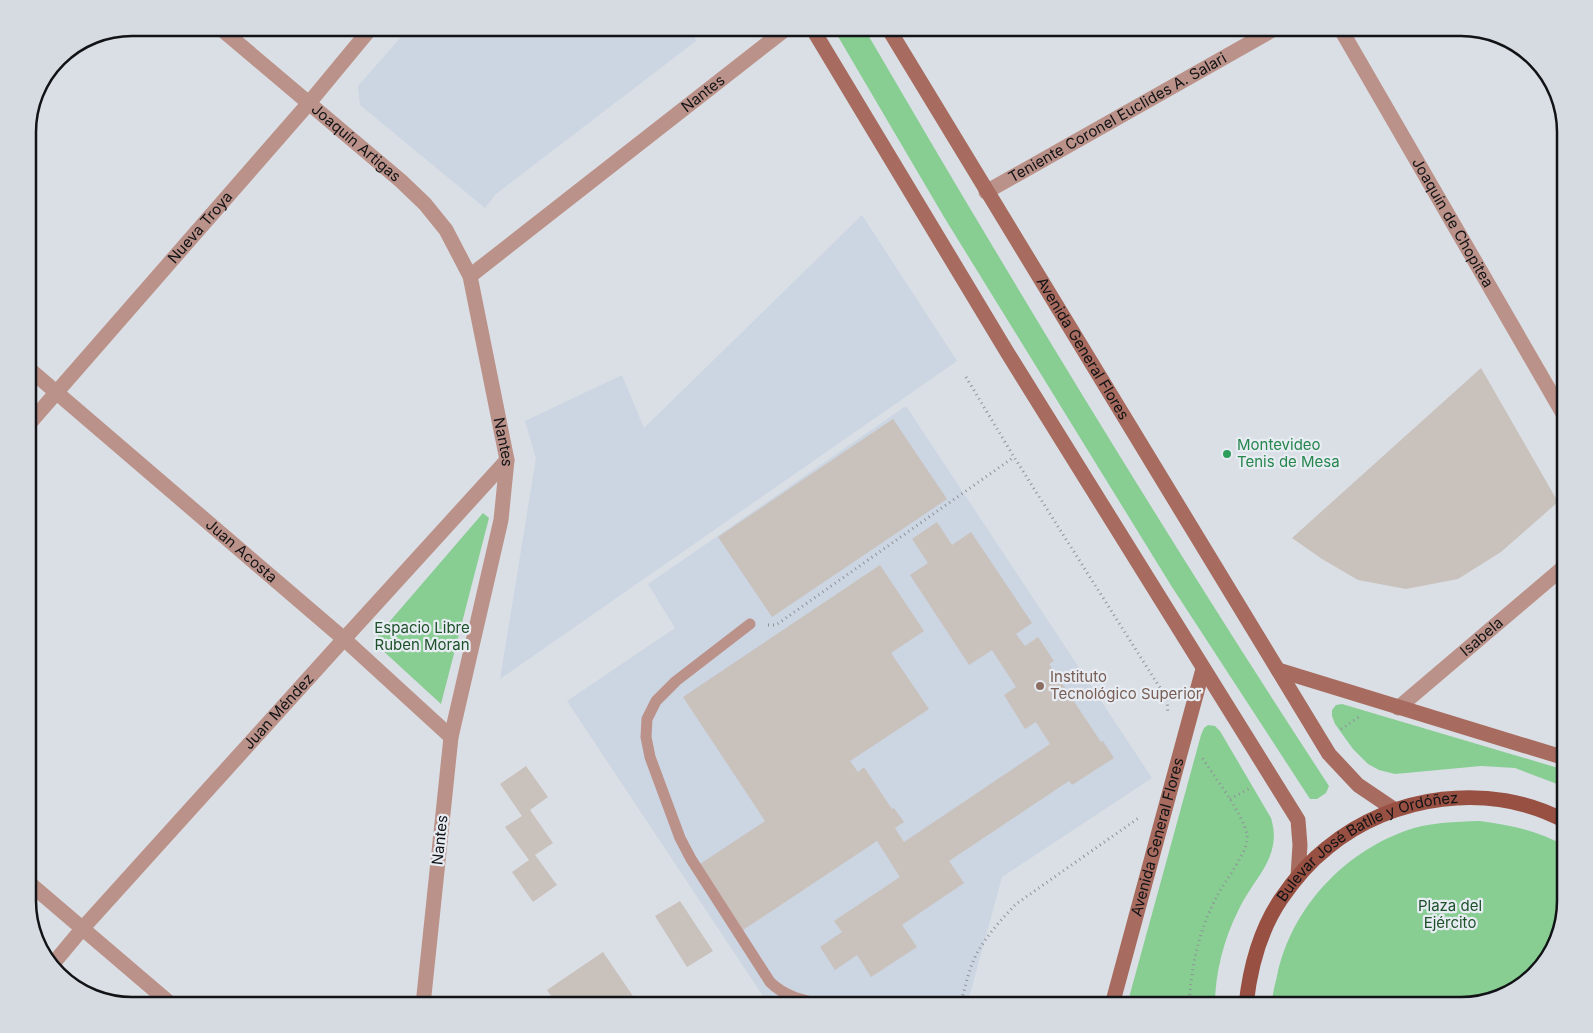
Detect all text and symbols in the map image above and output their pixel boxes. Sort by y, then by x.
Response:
street label: Teniente Coronel Euclides A. Salari [1005,48,1230,186]
street label: Nantes [677,70,728,116]
street label: Joaquín Artigas [308,99,405,186]
street label: Joaquín de Chopitea [1408,154,1498,291]
street label: Nueva Troya [163,187,236,267]
street label: Avenida General Flores [1032,273,1134,423]
street label: Nantes [490,416,517,468]
place label: Montevideo Tenis de Mesa [1237,435,1340,471]
marker: Montevideo Tenis de Mesa [1221,448,1233,460]
street label: Juan Acosta [202,515,281,586]
street label: Isabela [1456,613,1507,660]
park label: Espacio Libre Ruben Moran [374,618,470,654]
place label: Instituto Tecnológico Superior [1050,667,1202,703]
street label: Juan Méndez [239,669,317,753]
marker: Instituto Tecnológico Superior [1034,680,1046,692]
street label: Avenida General Flores [1126,755,1188,918]
street label: Bulevar José Batlle y Ordóñez [1272,788,1459,905]
street label: Nantes [427,814,452,866]
park label: Plaza del Ejército [1418,896,1482,932]

